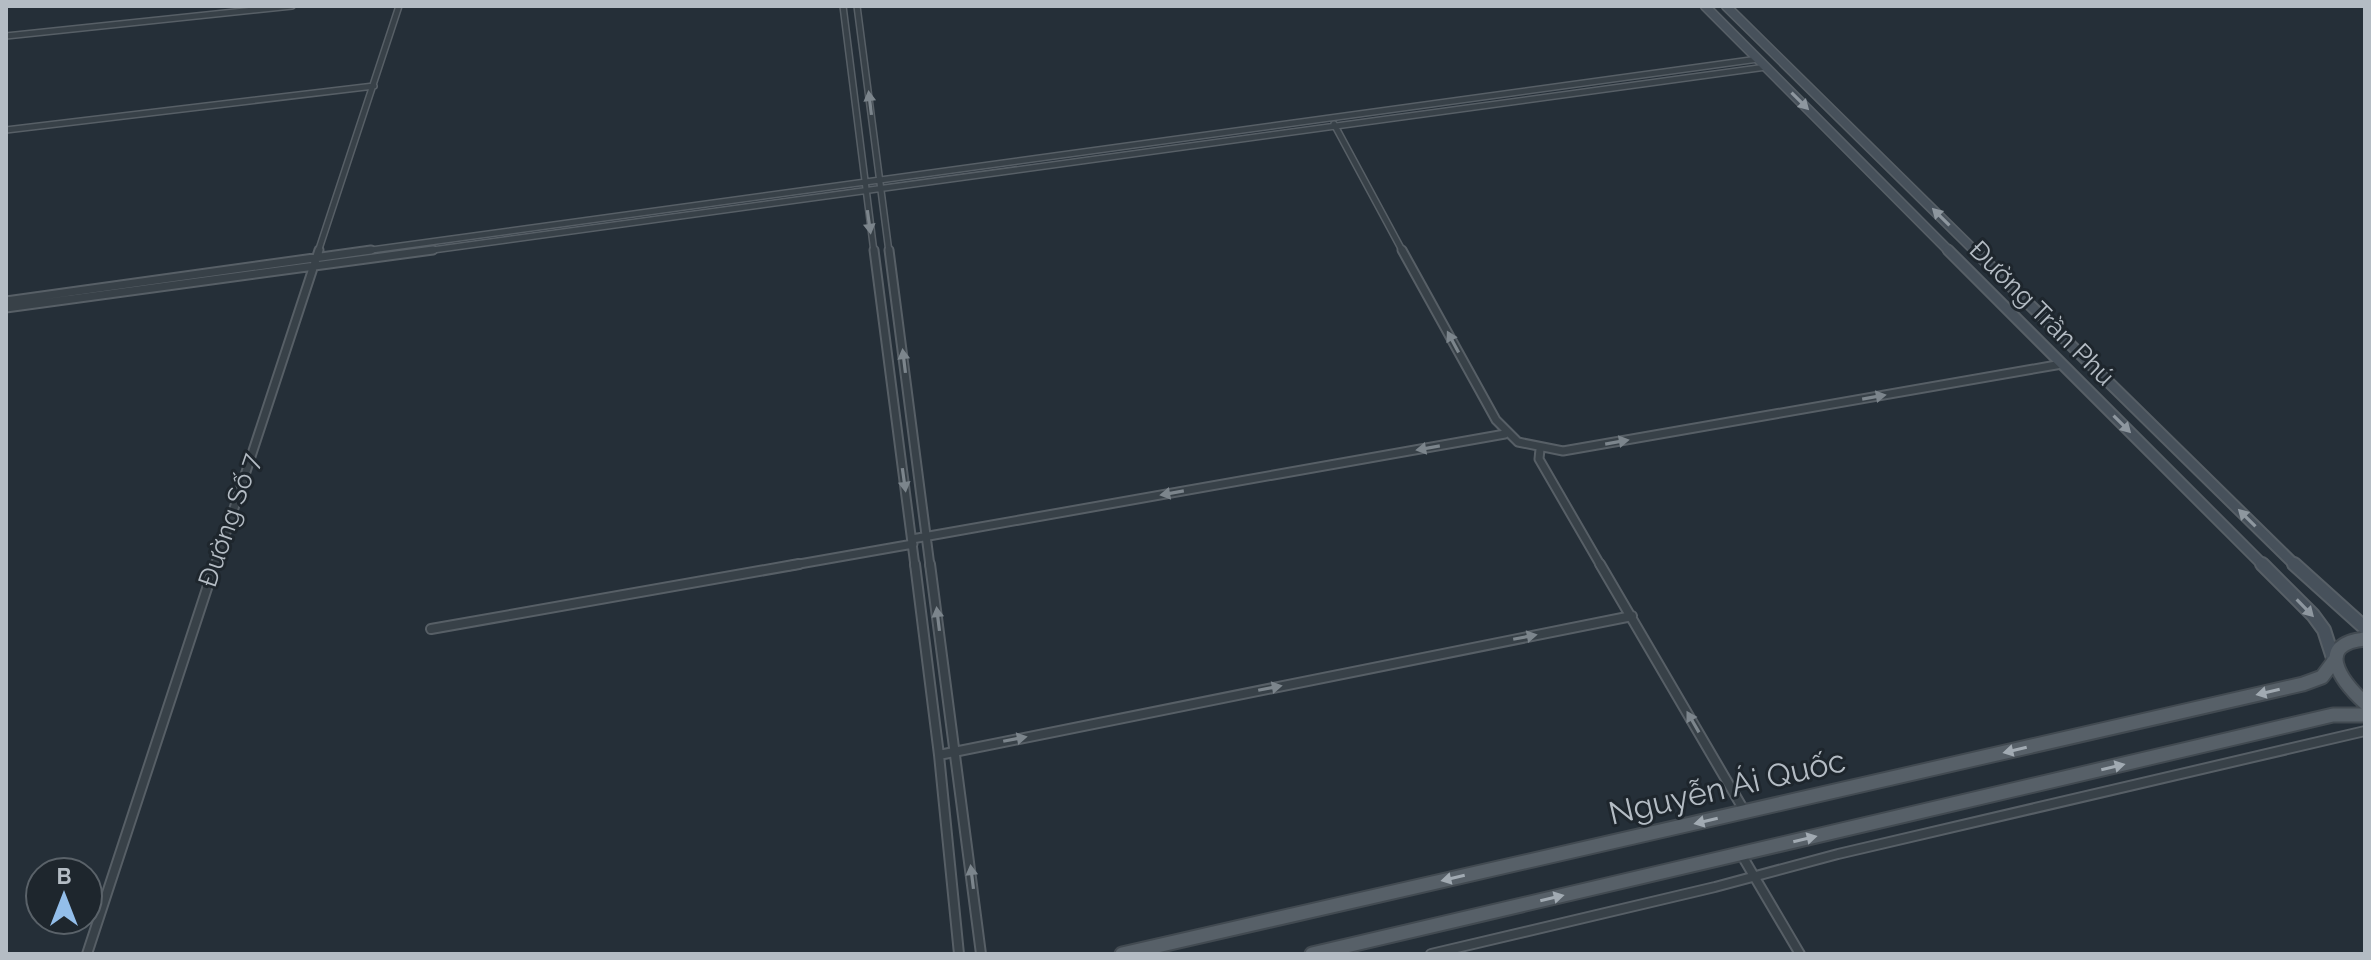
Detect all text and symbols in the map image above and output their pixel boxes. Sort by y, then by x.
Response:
one-way arrow [864,90,877,115]
one-way arrow [1790,91,1809,110]
one-way arrow [1932,209,1951,227]
one-way arrow [863,210,876,235]
street label: Đường Trần Phú [1963,234,2121,392]
one-way arrow [1446,331,1459,354]
one-way arrow [897,348,910,373]
one-way arrow [1861,391,1886,403]
one-way arrow [2112,414,2130,433]
one-way arrow [1605,435,1630,447]
one-way arrow [1415,442,1440,454]
street label: Đường Số 7 [192,449,266,591]
one-way arrow [898,468,911,493]
one-way arrow [1159,487,1184,499]
one-way arrow [2238,509,2257,527]
one-way arrow [2296,598,2314,617]
one-way arrow [931,606,944,631]
one-way arrow [1513,630,1538,643]
one-way arrow [1258,681,1283,694]
one-way arrow [2255,686,2280,699]
one-way arrow [1686,710,1700,733]
one-way arrow [1003,733,1028,745]
street label: Nguyễn Ái Quốc [1605,741,1849,832]
one-way arrow [2002,744,2027,757]
one-way arrow [2100,760,2125,773]
one-way arrow [1694,815,1719,828]
one-way arrow [1792,832,1817,845]
north arrow [24,856,104,936]
text: B [57,863,72,889]
one-way arrow [965,864,978,889]
one-way arrow [1440,873,1465,885]
one-way arrow [1539,891,1564,904]

